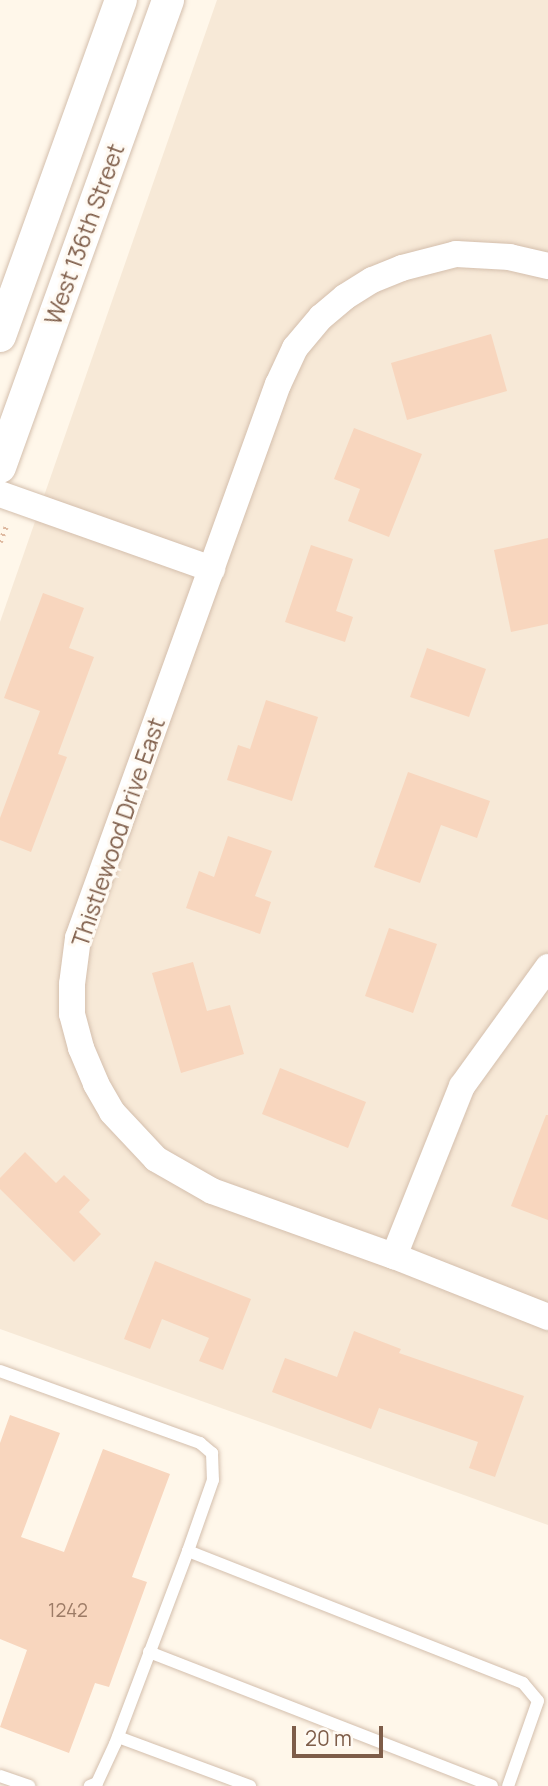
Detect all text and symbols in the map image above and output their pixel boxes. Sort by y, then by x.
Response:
street label: West 136th Street [38,140,130,328]
street label: Thistlewood Drive East [66,714,170,950]
house number: 1242 [48,1600,88,1622]
scale bar [296,1712,387,1756]
text: 20 m [305,1724,352,1752]

